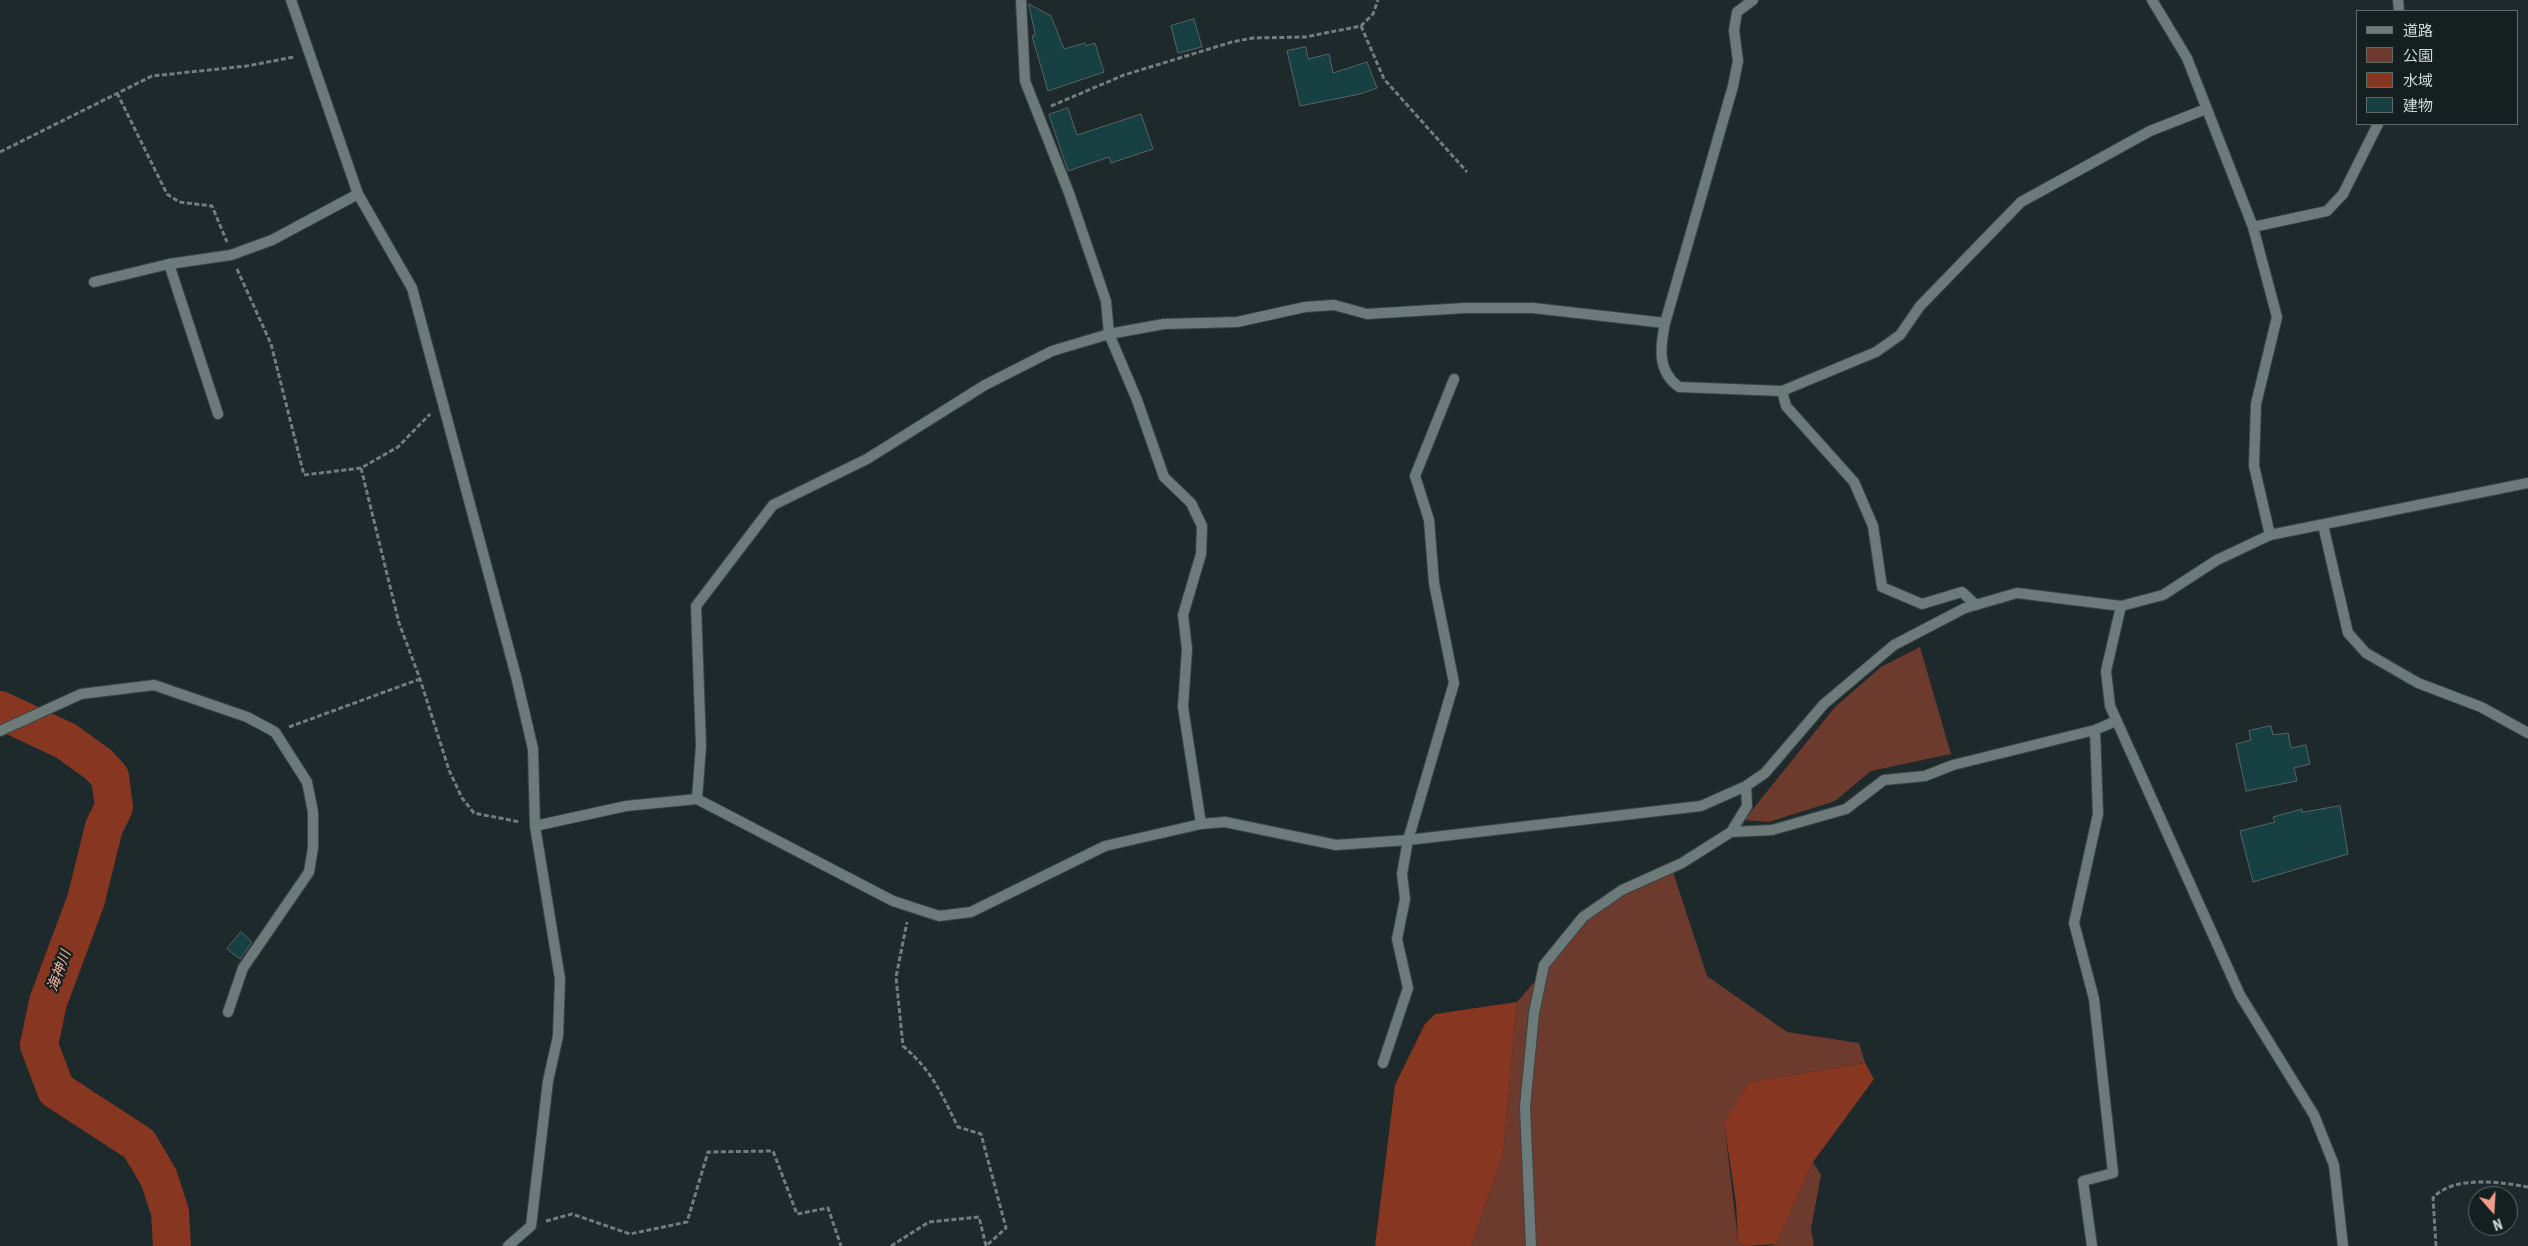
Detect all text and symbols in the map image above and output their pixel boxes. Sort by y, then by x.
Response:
legend [2356,10,2518,125]
text: 道路 [2403,22,2433,40]
text: 公園 [2403,47,2433,65]
text: 水域 [2403,72,2433,90]
text: 建物 [2403,97,2433,115]
water label: 海神川 [45,948,75,994]
north arrow [2468,1186,2518,1236]
text: N [2491,1215,2504,1233]

